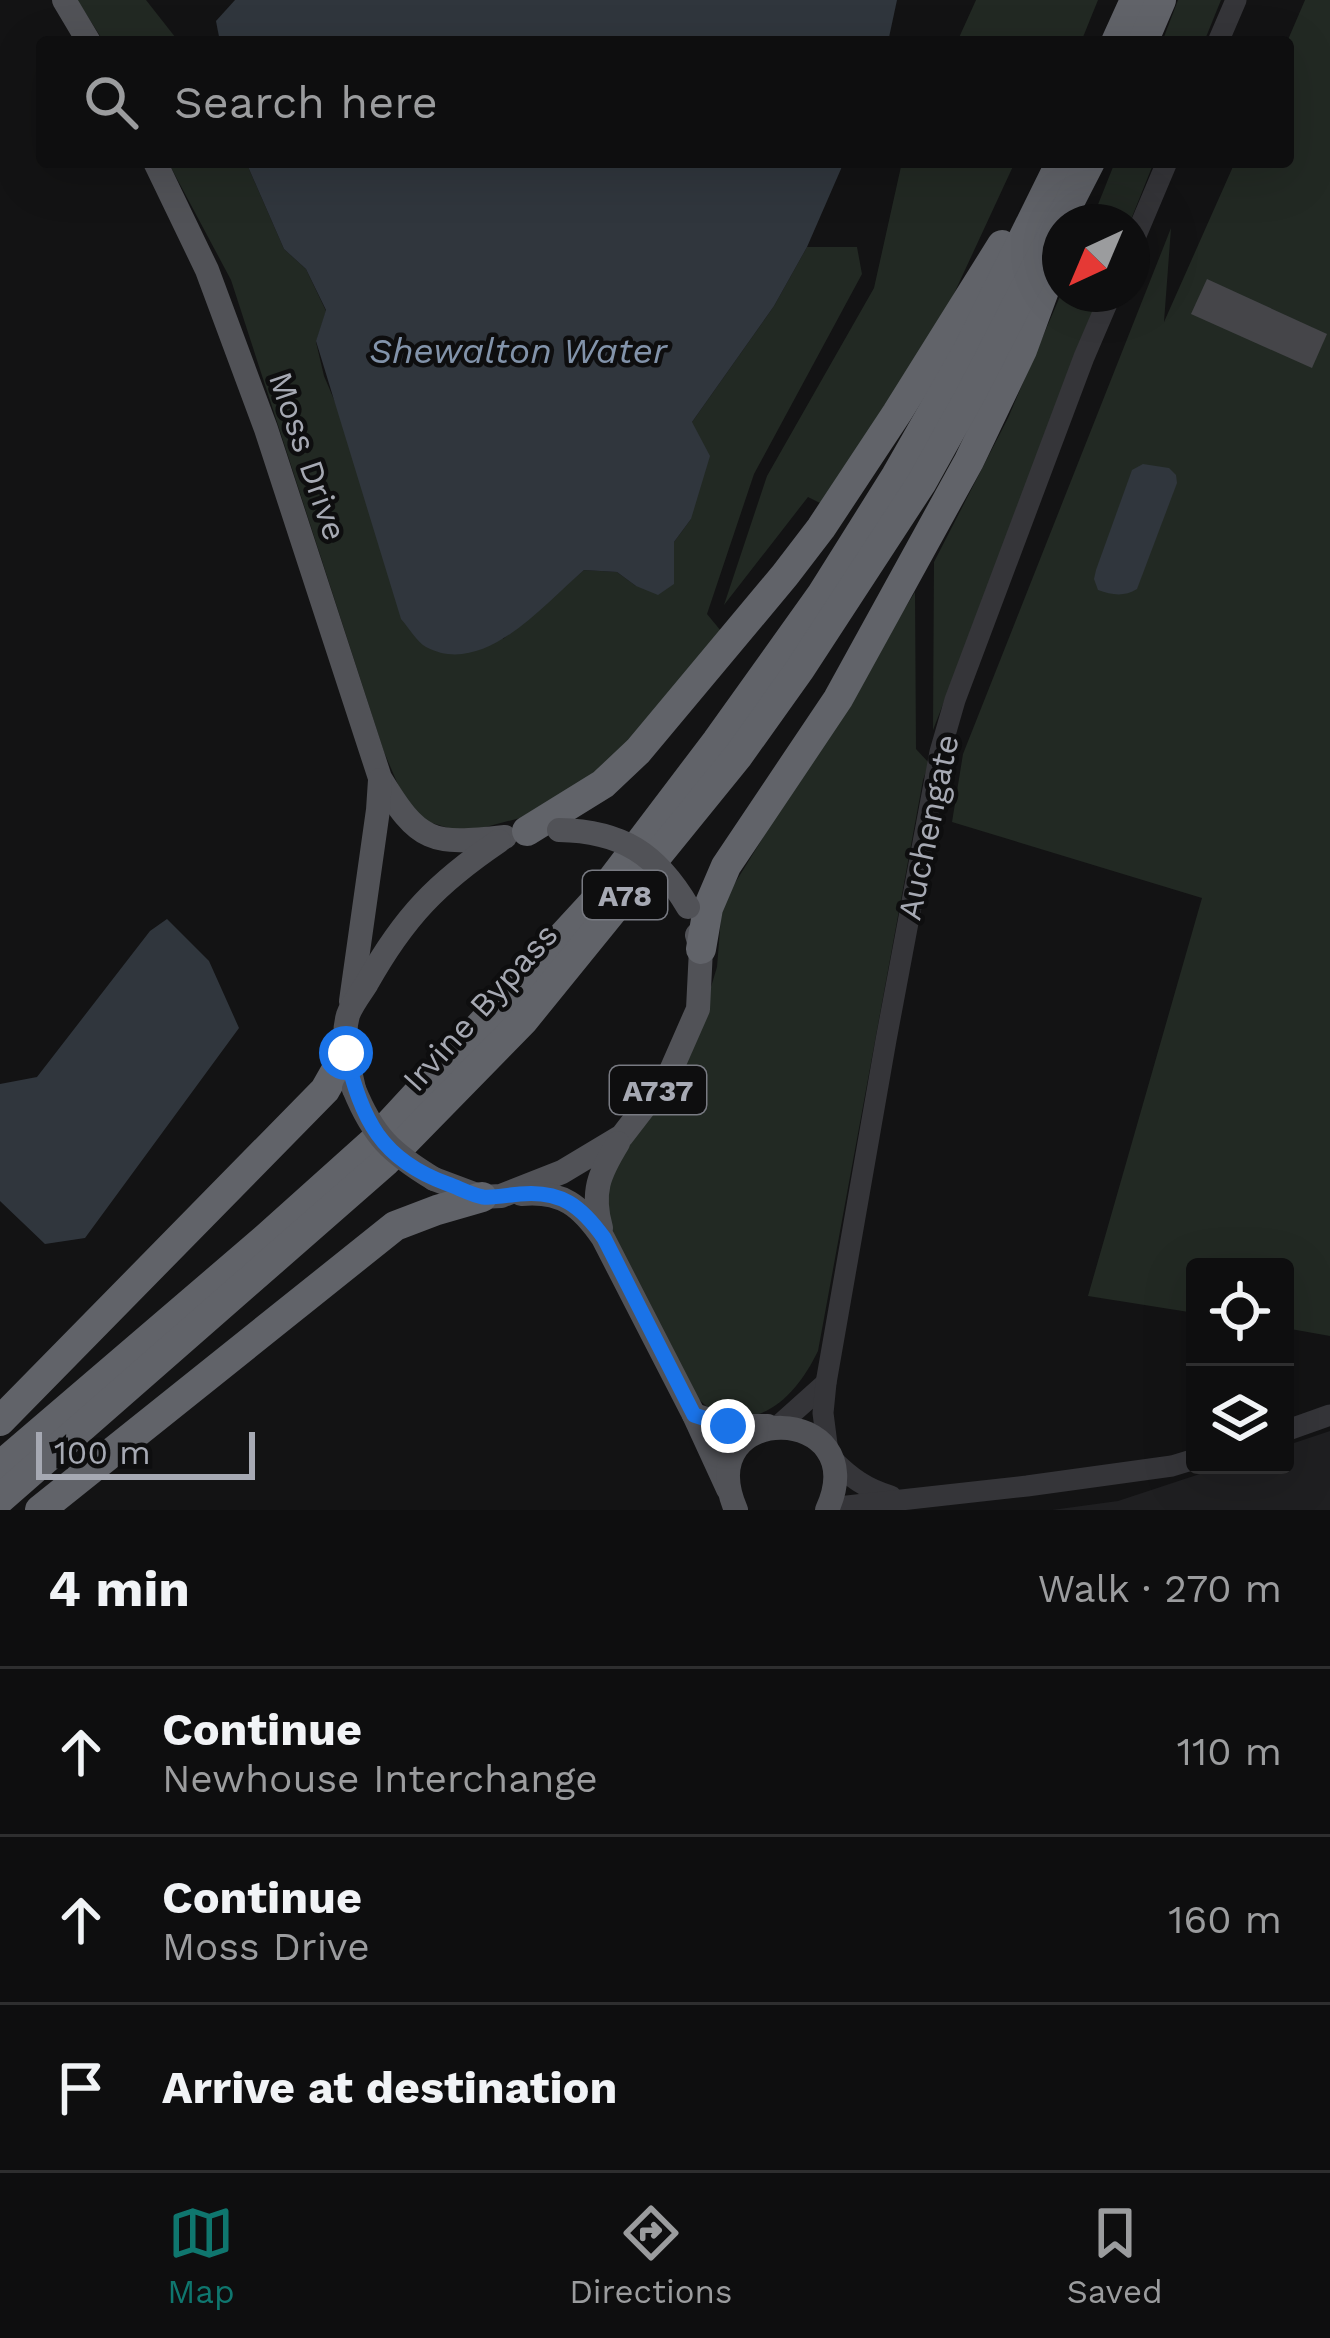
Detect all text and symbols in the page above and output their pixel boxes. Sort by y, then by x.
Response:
search box [36,36,1294,168]
icon: search [78,69,144,135]
text: Search here [174,76,438,129]
north arrow [1042,204,1150,312]
water label: Shewalton Water [369,330,669,372]
street label: Moss Drive [261,367,355,545]
street label: Auchengate [889,731,967,923]
road number: A78 [583,871,667,919]
street label: Irvine Bypass [394,915,566,1099]
route start [319,1026,373,1080]
road number: A737 [610,1066,706,1114]
map controls [1186,1258,1294,1474]
button: locate [1186,1258,1294,1366]
button: layers [1186,1366,1294,1474]
route end [701,1399,755,1453]
scale bar [36,1426,255,1479]
text: 100 m [54,1433,151,1472]
text: 4 min [48,1559,190,1618]
text: Walk · 270 m [1038,1566,1282,1611]
text: Continue [162,1703,362,1756]
icon: ahead [48,1719,114,1785]
text: 110 m [1177,1729,1282,1774]
text: Newhouse Interchange [162,1756,598,1801]
text: Continue [162,1871,362,1924]
icon: ahead [48,1887,114,1953]
text: 160 m [1168,1897,1282,1942]
text: Moss Drive [162,1924,370,1969]
icon: arrive [48,2055,114,2121]
text: Arrive at destination [162,2061,617,2114]
tab: Map [167,2200,235,2311]
tab: Directions [569,2200,732,2311]
tab: Saved [1067,2200,1163,2311]

